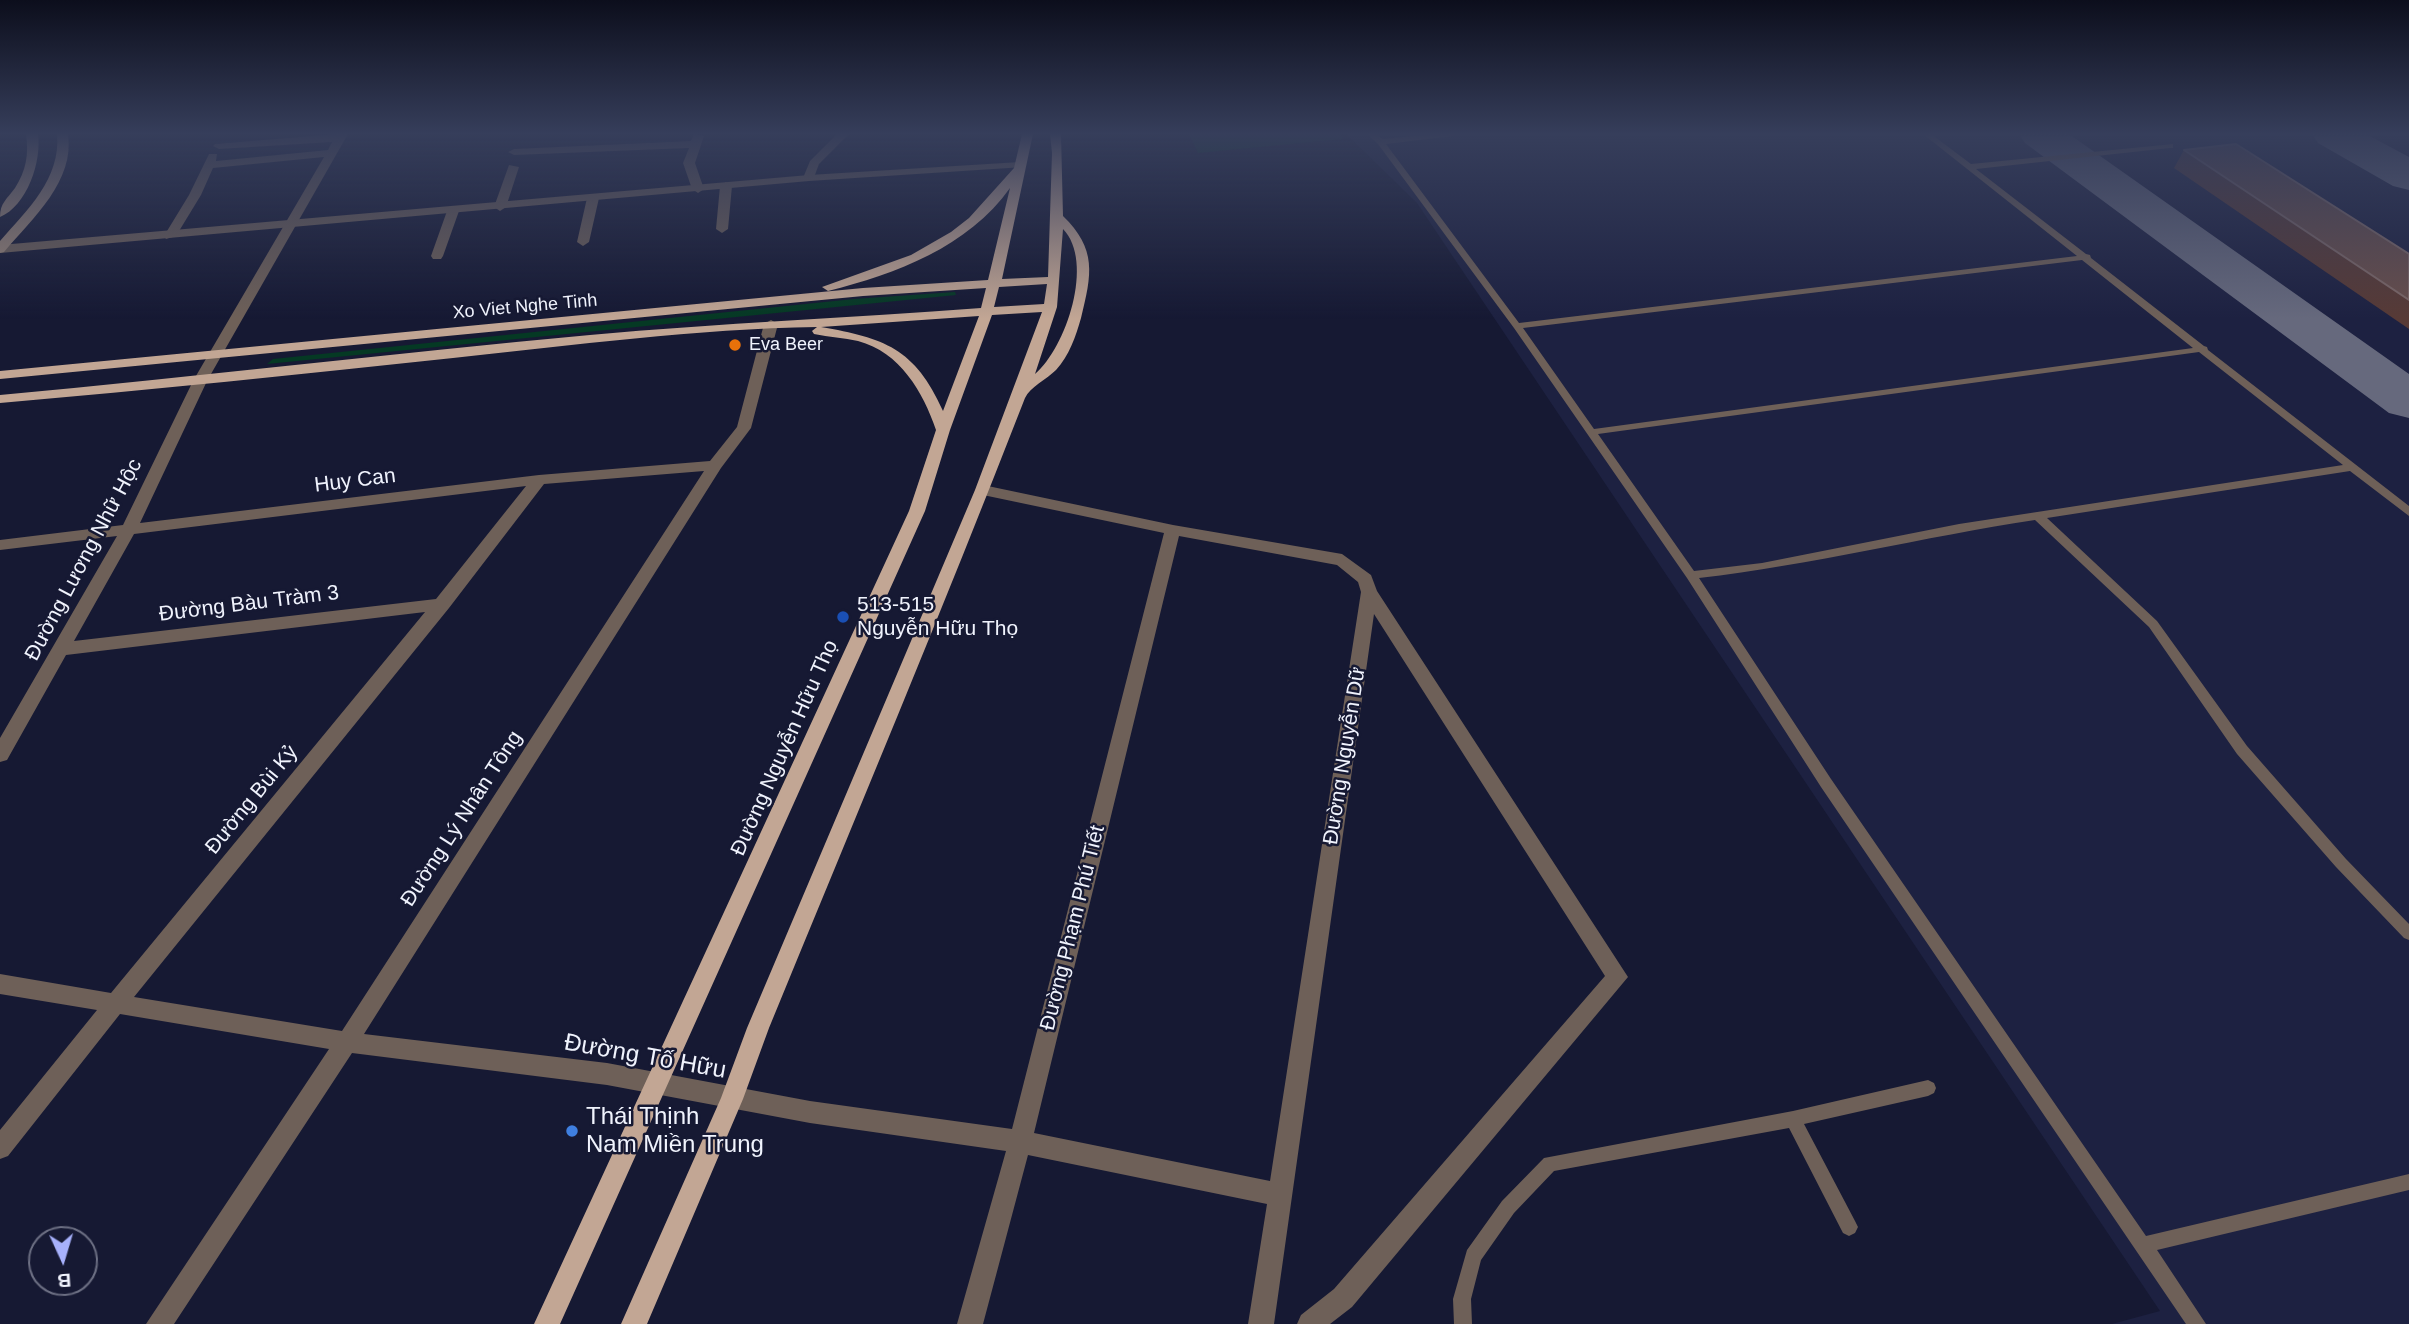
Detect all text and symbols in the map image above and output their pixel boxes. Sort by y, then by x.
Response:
street label: Xo Viet Nghe Tinh [452,290,598,324]
place label: Eva Beer [749,334,823,356]
marker: Eva Beer [727,337,743,353]
street label: Đường Lương Nhữ Hộc [20,455,148,665]
street label: Huy Can [313,464,397,498]
street label: Đường Bàu Tràm 3 [158,580,340,628]
place label: 513-515 Nguyễn Hữu Thọ [857,592,1018,642]
marker: 513-515 Nguyễn Hữu Thọ [835,609,851,625]
street label: Đường Nguyễn Hữu Thọ [726,636,844,860]
street label: Đường Nguyễn Dữ [1319,665,1371,847]
street label: Đường Lý Nhân Tông [396,727,528,911]
street label: Đường Bùi Kỷ [200,740,304,860]
street label: Đường Phạm Phú Tiết [1035,823,1111,1033]
street label: Đường Tố Hữu [562,1029,728,1085]
place label: Thái Thịnh Nam Miền Trung [586,1103,764,1159]
marker: Thái Thịnh Nam Miền Trung [564,1123,580,1139]
north arrow [28,1226,98,1296]
text: B [57,1269,72,1291]

